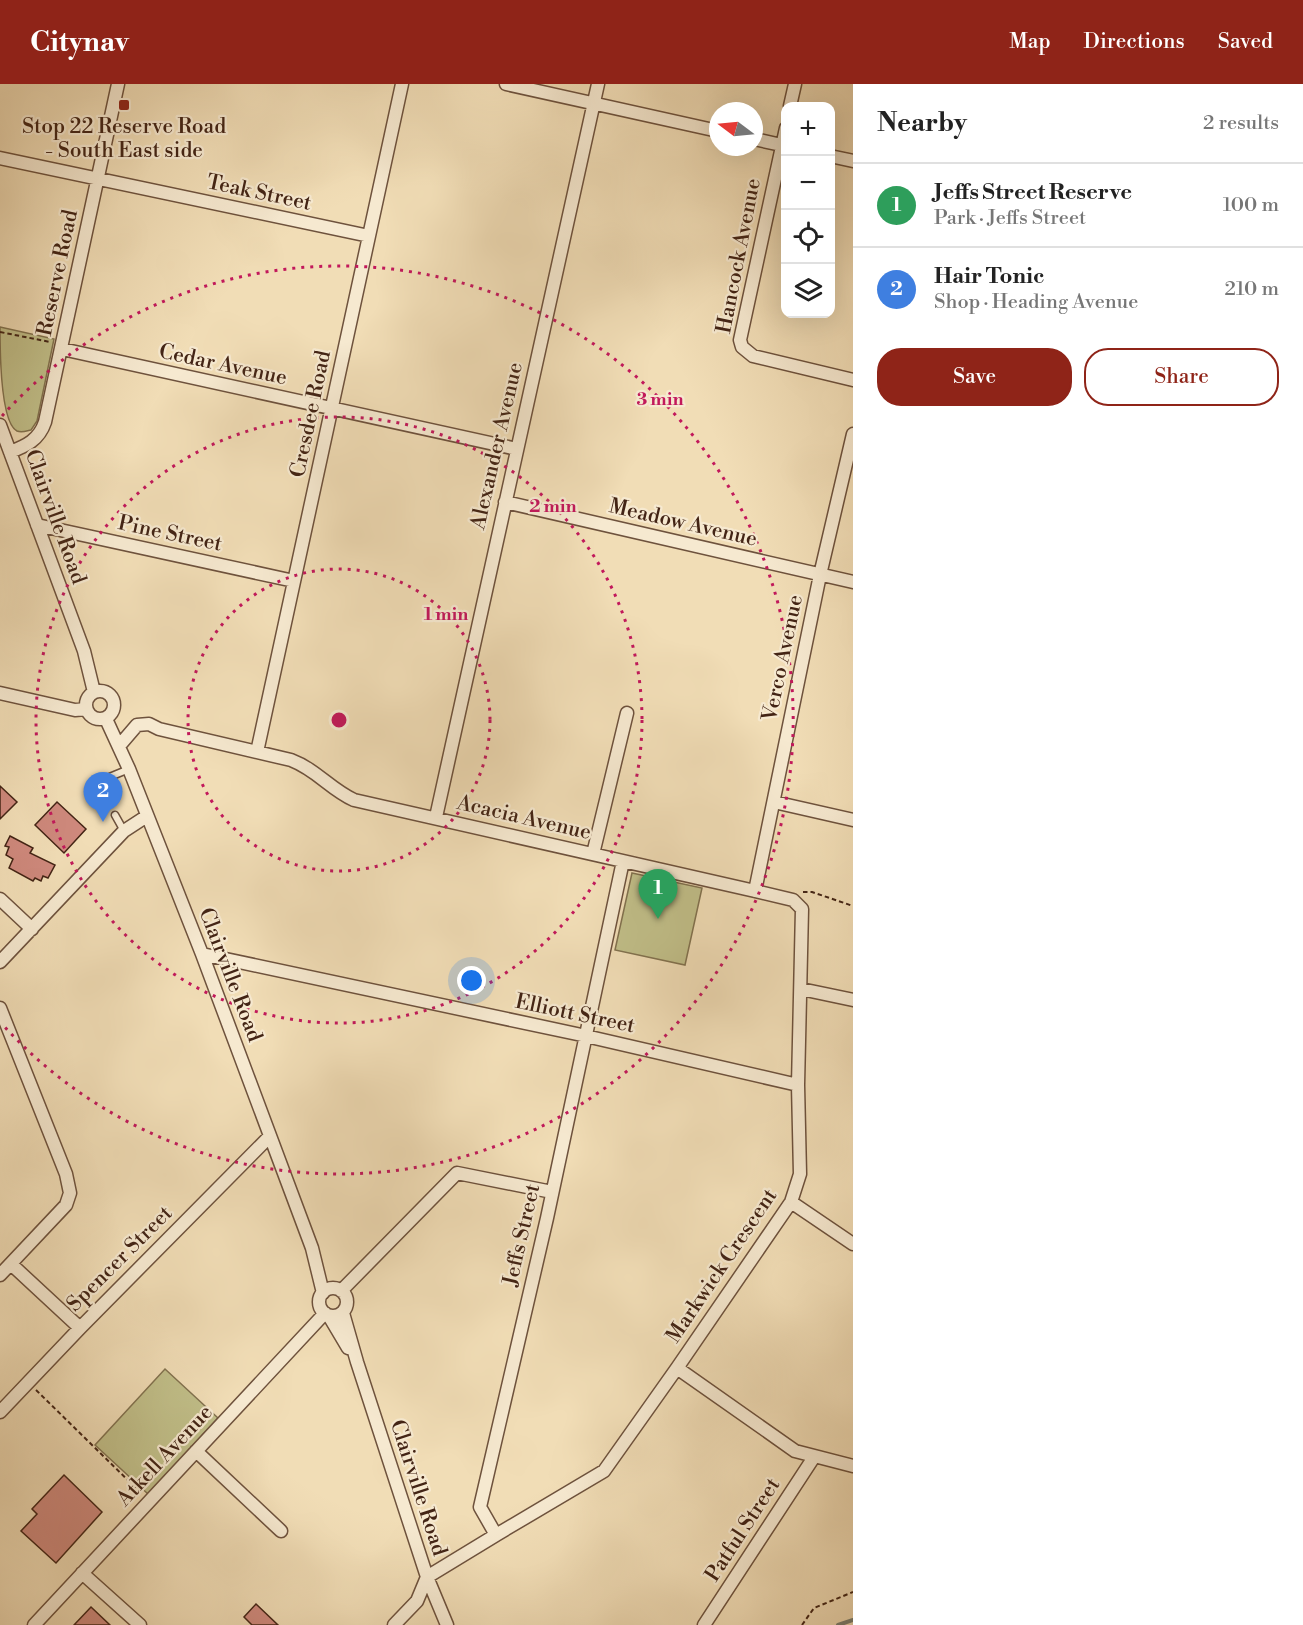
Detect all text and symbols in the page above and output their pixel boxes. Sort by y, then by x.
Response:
text: Citynav [30,25,129,60]
text: Map [1009,29,1051,55]
text: Directions [1084,29,1185,55]
text: Saved [1218,29,1273,55]
marker: Stop 22 Reserve Road - South East side [117,98,131,112]
north arrow [709,102,763,156]
map controls [781,102,835,318]
button: + [781,102,835,156]
text: Nearby [877,107,967,139]
text: 2 results [1203,111,1279,136]
place label: Stop 22 Reserve Road - South East side [22,114,226,164]
button: − [781,156,835,210]
street label: Teak Street [204,169,314,217]
street label: Hancock Avenue [711,176,767,336]
text: Jeffs Street Reserve [934,179,1132,206]
text: 1 [892,193,901,218]
text: 100 m [1223,193,1279,218]
text: Park · Jeffs Street [934,206,1086,231]
street label: Reserve Road [32,207,84,339]
button: locate [781,210,835,264]
text: Hair Tonic [934,263,1044,290]
button: layers [781,264,835,318]
text: 2 [890,277,903,302]
text: 210 m [1224,277,1279,302]
text: Shop · Heading Avenue [934,290,1138,315]
street label: Cedar Avenue [157,339,289,391]
street label: Cresdee Road [285,348,337,480]
button: Save [877,348,1072,406]
button: Share [1084,348,1279,406]
street label: Alexander Avenue [465,360,529,533]
text: 3 min [637,388,683,411]
street label: Clairville Road [19,446,91,588]
street label: Meadow Avenue [606,493,760,553]
text: 2 min [529,495,577,518]
street label: Pine Street [116,510,225,558]
street label: Verco Avenue [757,592,809,725]
text: 1 min [424,603,468,626]
centre of rings [329,710,349,730]
pin: 2 [84,772,122,822]
street label: Acacia Avenue [453,790,594,846]
pin: 1 [638,870,678,919]
street label: Clairville Road [192,904,268,1046]
your location [457,966,486,995]
street label: Elliott Street [513,989,638,1039]
street label: Jeffs Street [497,1181,546,1290]
street label: Markwick Crescent [661,1183,784,1348]
street label: Spencer Street [62,1200,179,1317]
street label: Atkell Avenue [111,1400,219,1513]
street label: Clairville Road [384,1417,452,1559]
street label: Patful Street [700,1473,786,1587]

